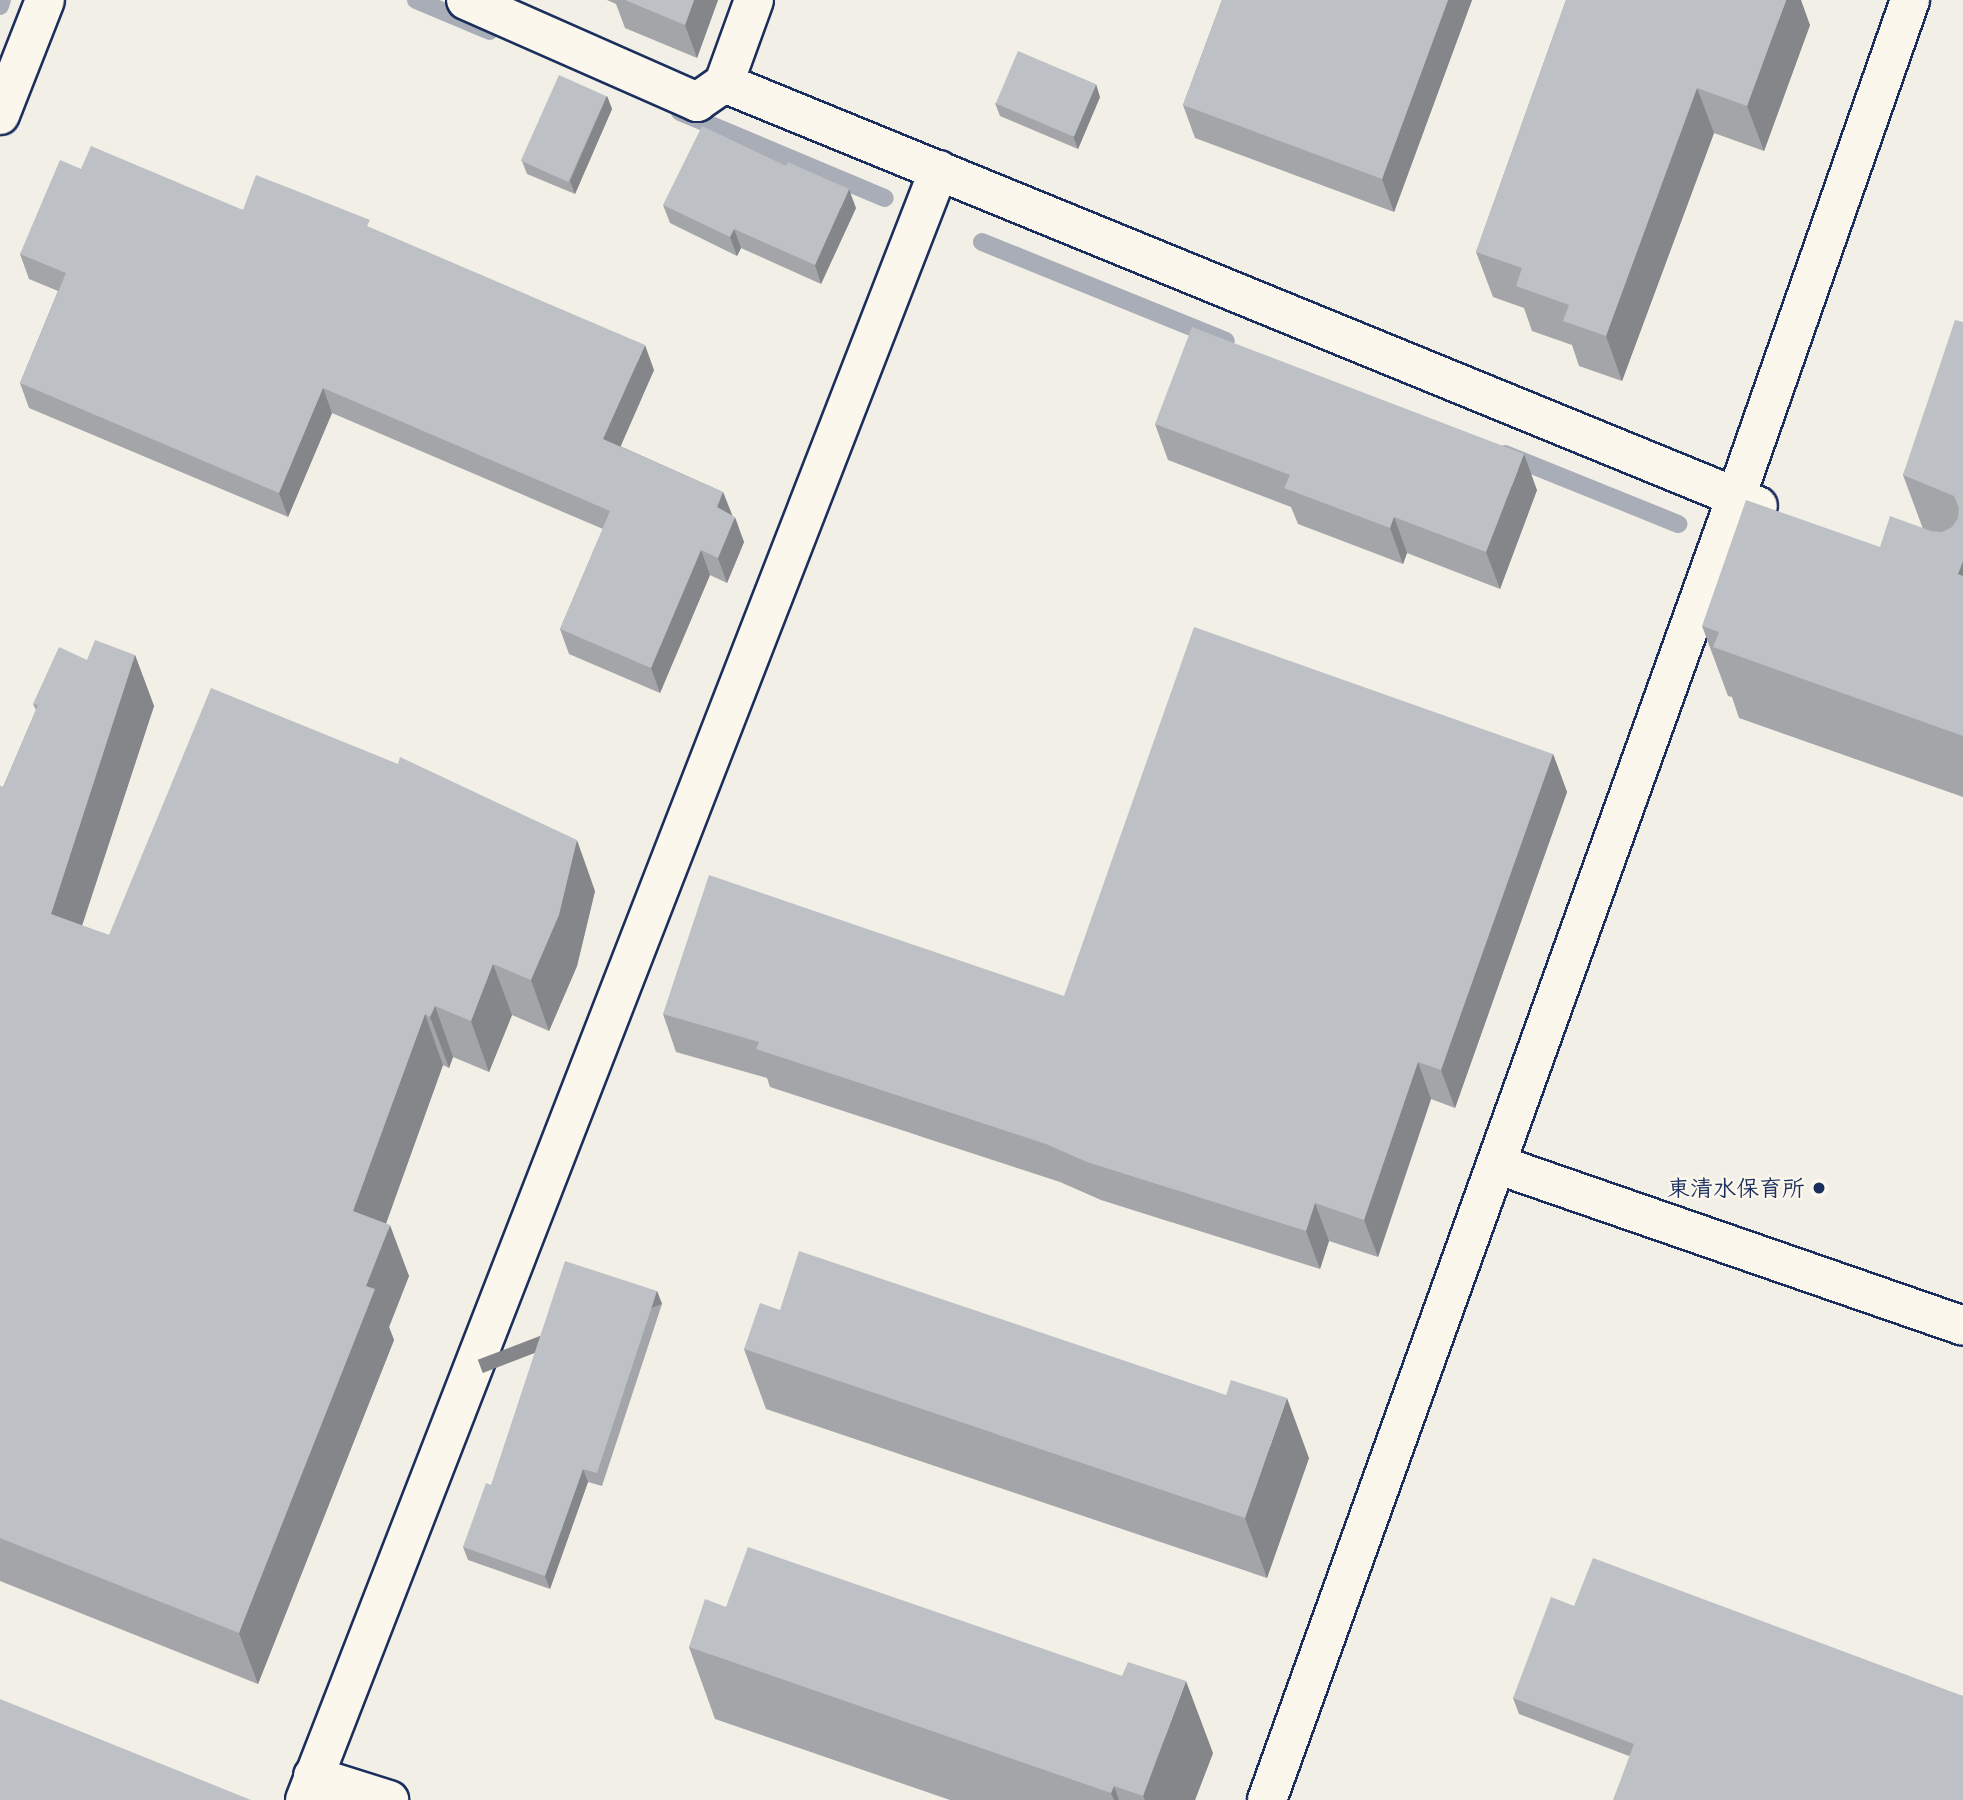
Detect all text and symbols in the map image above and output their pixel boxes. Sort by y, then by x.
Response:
place label: 東清水保育所 [1667,1174,1805,1202]
marker: 東清水保育所 [1811,1180,1827,1196]

